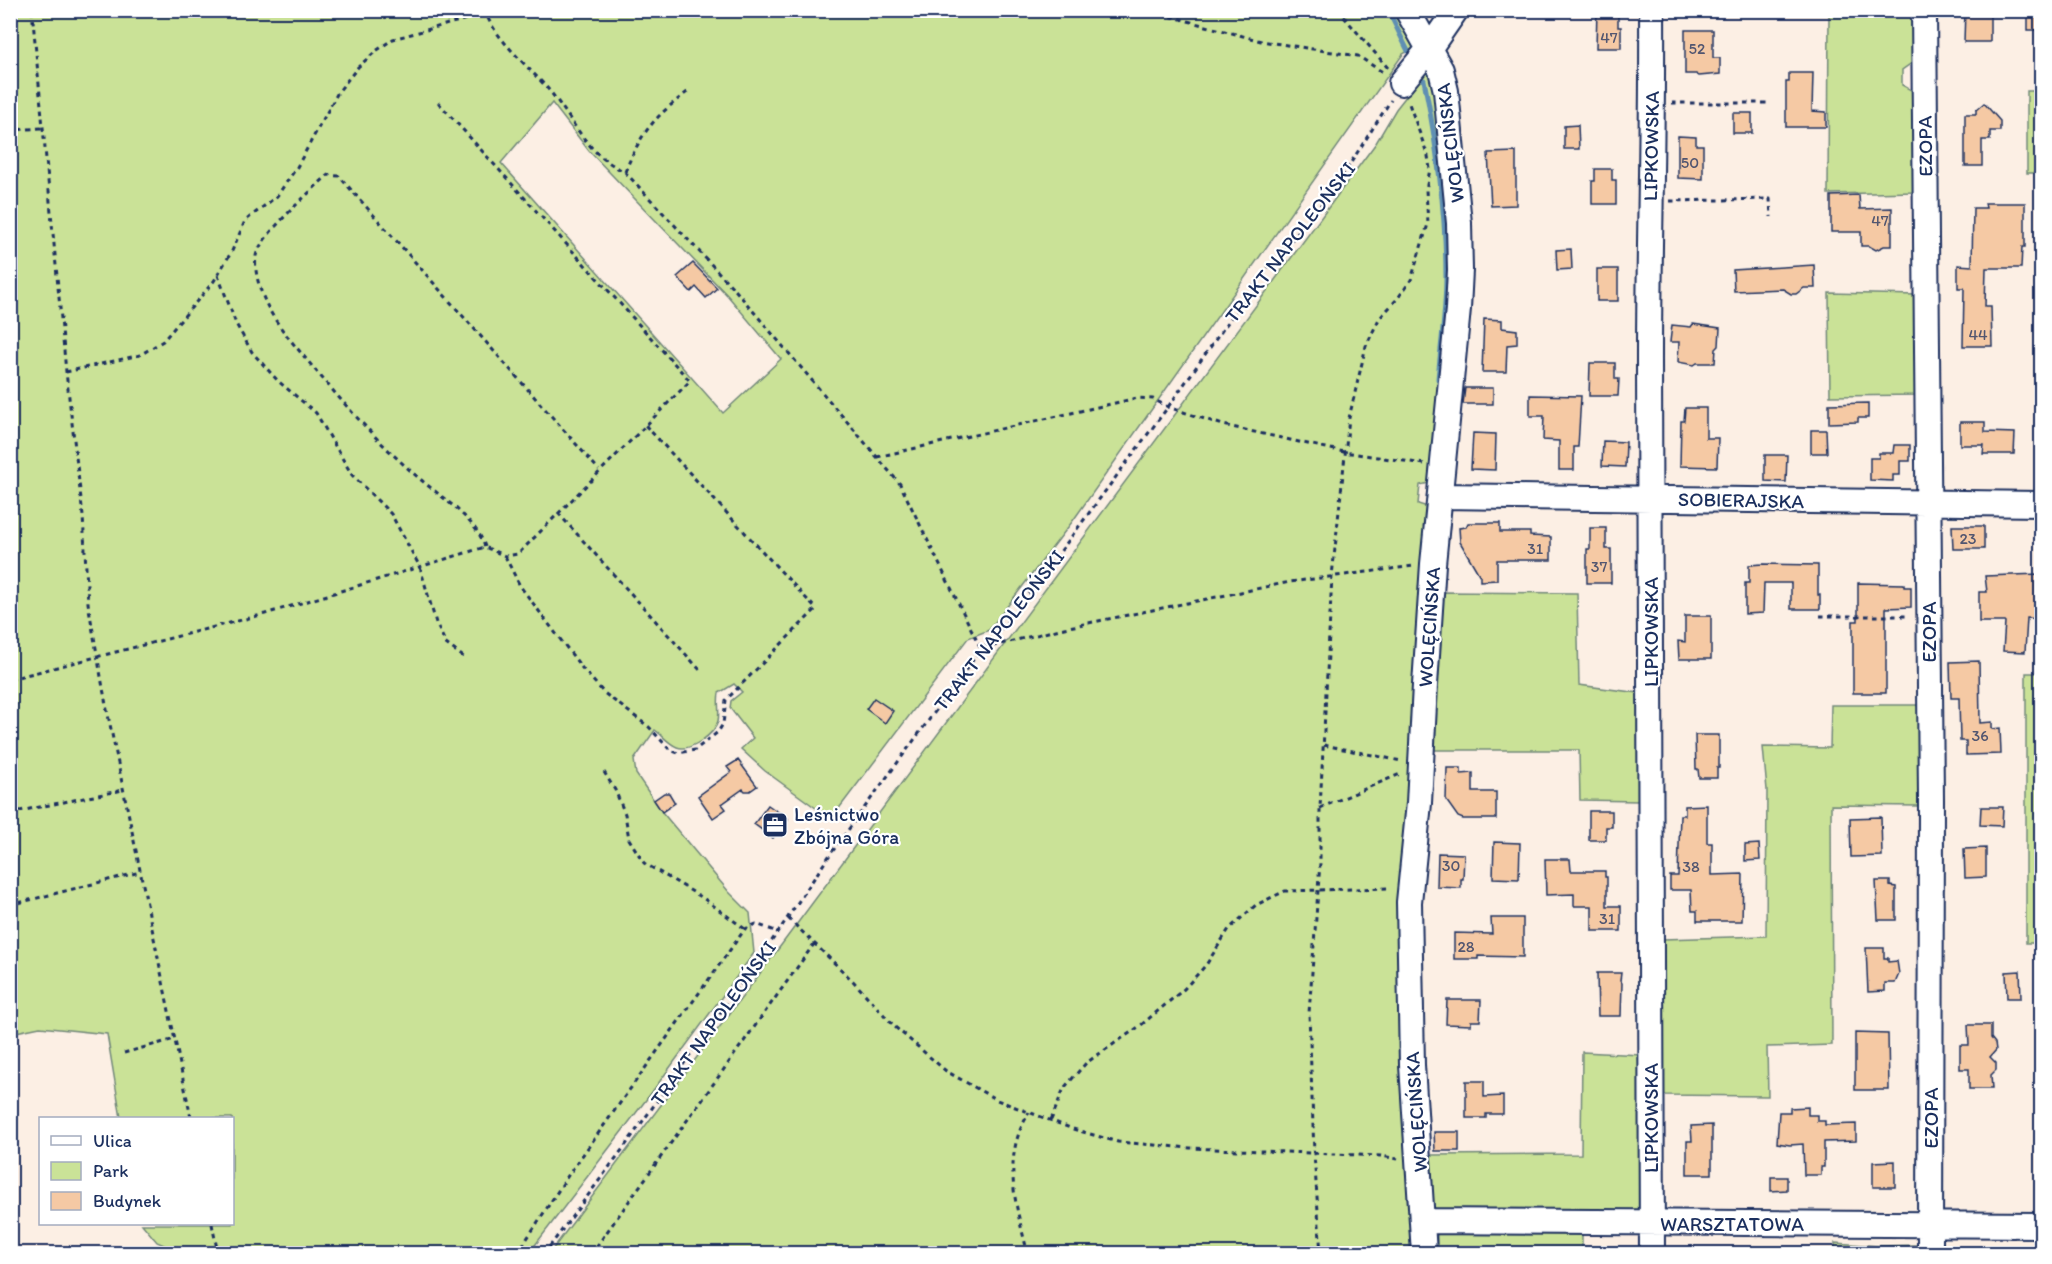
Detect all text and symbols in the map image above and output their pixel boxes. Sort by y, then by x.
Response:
house number: 47 [1600,28,1618,47]
house number: 52 [1689,39,1706,58]
street label: WOLĘCIŃSKA [1431,81,1469,204]
street label: LIPKOWSKA [1638,91,1664,201]
street label: EZOPA [1912,115,1938,177]
house number: 50 [1681,153,1699,172]
street label: TRAKT NAPOLEOŃSKI [1220,157,1360,327]
house number: 47 [1871,211,1889,230]
house number: 44 [1968,325,1988,344]
street label: SOBIERAJSKA [1678,487,1805,513]
house number: 23 [1959,529,1977,548]
house number: 31 [1527,539,1544,558]
street label: TRAKT NAPOLEOŃSKI [929,545,1069,715]
house number: 37 [1591,557,1607,576]
street label: WOLĘCIŃSKA [1413,566,1445,688]
street label: LIPKOWSKA [1639,577,1663,687]
street label: EZOPA [1917,601,1941,663]
house number: 36 [1971,726,1989,745]
place label: Leśnictwo Zbójna Góra [794,802,899,849]
office icon: Leśnictwo Zbójna Góra [760,810,790,840]
house number: 30 [1442,856,1460,875]
house number: 38 [1682,857,1700,876]
house number: 31 [1599,909,1616,928]
street label: TRAKT NAPOLEOŃSKI [645,936,781,1110]
house number: 28 [1457,937,1475,956]
street label: WOLĘCIŃSKA [1400,1051,1432,1173]
street label: LIPKOWSKA [1639,1063,1663,1173]
street label: EZOPA [1919,1087,1943,1149]
legend [39,1117,234,1225]
text: Ulica [93,1130,132,1152]
text: Park [93,1160,128,1182]
text: Budynek [93,1190,162,1212]
street label: WARSZTATOWA [1660,1212,1804,1236]

